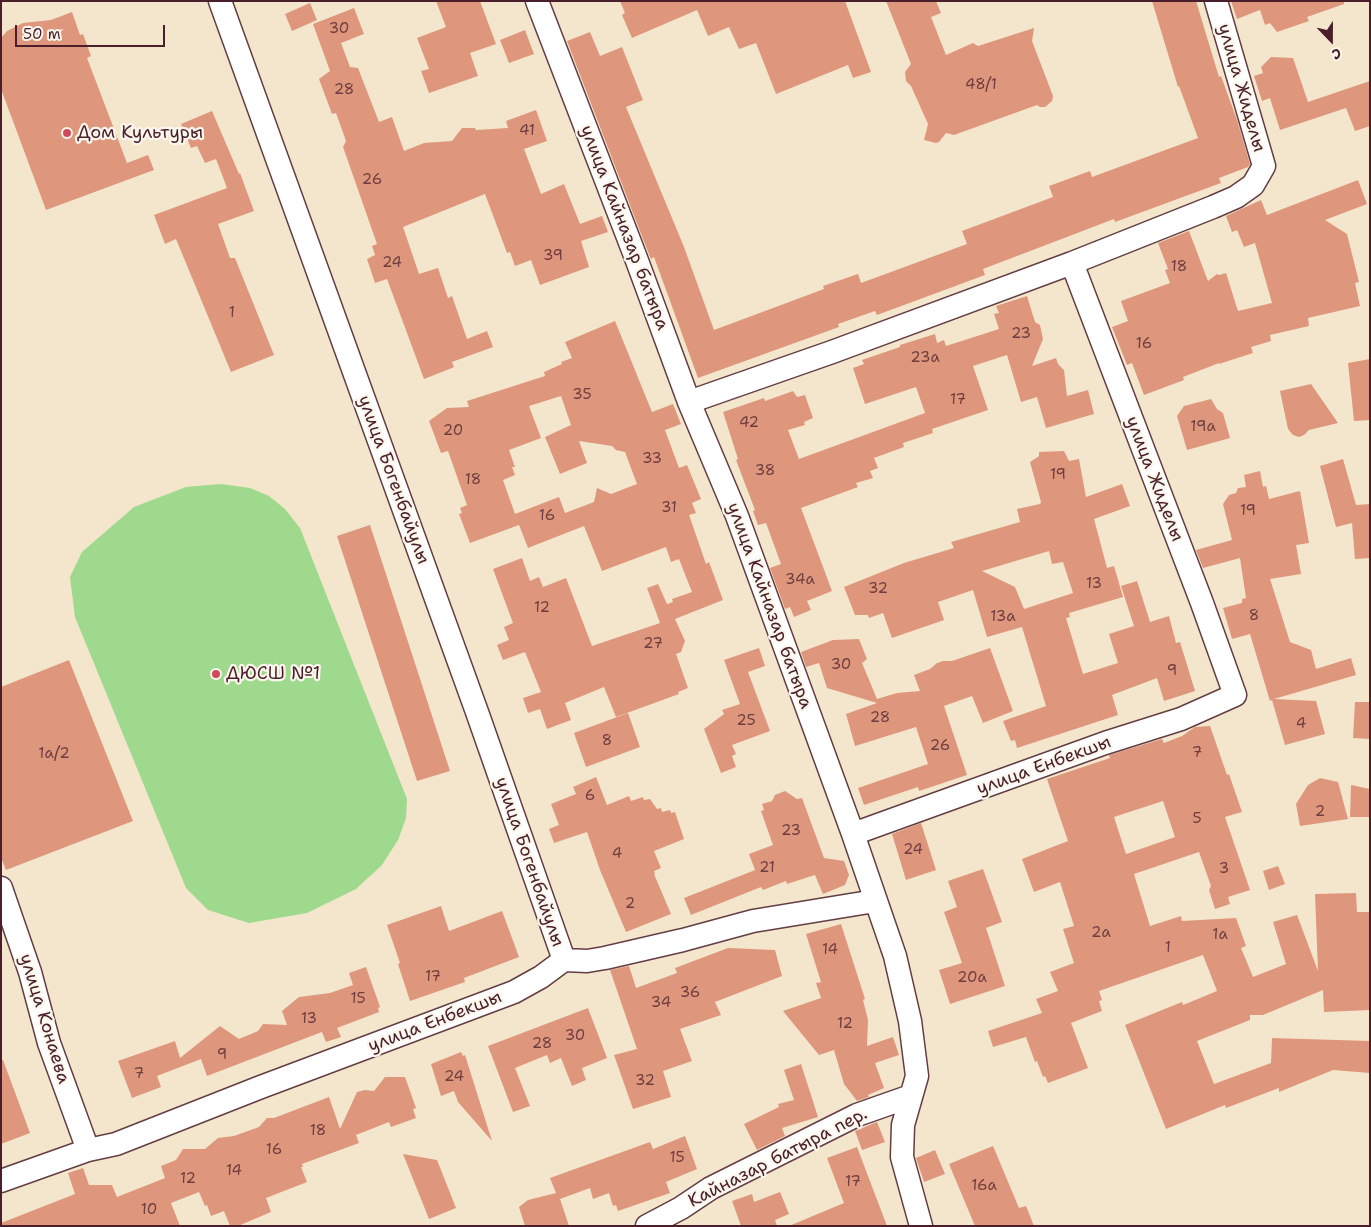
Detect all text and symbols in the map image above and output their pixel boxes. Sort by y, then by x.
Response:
scale bar [18,15,168,47]
north arrow [1306,15,1356,65]
house number: 30 [329,20,349,38]
street label: улица Жиделы [1212,22,1270,154]
text: 50 m [23,24,61,44]
text: С [1329,44,1344,64]
house number: 48/1 [965,76,997,94]
house number: 28 [334,81,354,99]
place label: Дом Культуры [77,122,203,144]
house number: 41 [519,122,535,140]
street label: улица Кайназар батыра [575,123,673,333]
marker: Дом Культуры [61,127,73,139]
house number: 26 [362,171,382,189]
house number: 39 [543,247,563,265]
house number: 24 [382,254,402,272]
house number: 18 [1171,258,1187,276]
house number: 1 [229,304,235,322]
house number: 23 [1011,325,1031,343]
house number: 16 [1136,335,1152,353]
house number: 23а [910,349,940,367]
house number: 35 [572,386,592,404]
house number: 17 [950,391,966,409]
street label: улица Богенбайулы [352,393,434,567]
street label: улица Жиделы [1120,413,1188,545]
house number: 42 [739,414,759,432]
house number: 19а [1190,418,1216,436]
house number: 20 [443,422,463,440]
house number: 33 [642,450,662,468]
house number: 38 [755,462,775,480]
house number: 19 [1050,466,1066,484]
house number: 18 [465,471,481,489]
house number: 31 [661,499,677,517]
street label: улица Кайназар батыра [722,500,816,712]
house number: 19 [1240,502,1256,520]
house number: 16 [539,507,555,525]
house number: 34а [785,571,815,589]
house number: 13 [1086,575,1102,593]
house number: 32 [868,580,888,598]
house number: 12 [534,599,550,617]
house number: 8 [1249,607,1259,625]
house number: 13а [990,608,1016,626]
house number: 27 [643,635,663,653]
house number: 30 [831,656,851,674]
house number: 9 [1167,662,1177,680]
place label: ДЮСШ №1 [226,663,320,685]
marker: ДЮСШ №1 [210,668,222,680]
house number: 28 [870,709,890,727]
house number: 25 [736,712,756,730]
house number: 4 [1296,715,1306,733]
house number: 8 [602,732,612,750]
street label: улица Енбекшы [974,732,1114,800]
house number: 26 [930,737,950,755]
house number: 7 [1192,744,1202,762]
house number: 1а/2 [38,745,70,763]
street label: улица Богенбайулы [490,774,568,950]
house number: 6 [585,787,595,805]
house number: 2 [1315,803,1325,821]
house number: 5 [1192,810,1202,828]
house number: 23 [781,822,801,840]
house number: 24 [903,841,923,859]
house number: 4 [612,845,622,863]
house number: 21 [759,859,775,877]
house number: 3 [1219,860,1229,878]
house number: 2 [625,895,635,913]
house number: 2а [1091,924,1111,942]
house number: 1а [1212,926,1228,944]
house number: 1 [1165,939,1171,957]
house number: 14 [822,941,838,959]
street label: улица Конаева [14,952,74,1086]
house number: 17 [425,968,441,986]
house number: 20а [957,969,987,987]
house number: 36 [680,984,700,1002]
street label: улица Енбекшы [365,987,505,1057]
house number: 15 [350,990,366,1008]
house number: 34 [651,994,671,1012]
house number: 13 [301,1010,317,1028]
house number: 12 [837,1015,853,1033]
house number: 30 [565,1027,585,1045]
house number: 28 [532,1035,552,1053]
house number: 9 [217,1046,227,1064]
house number: 7 [134,1065,144,1083]
house number: 24 [444,1068,464,1086]
house number: 32 [635,1072,655,1090]
street label: Кайназар батыра пер. [685,1103,871,1213]
house number: 18 [310,1122,326,1140]
house number: 16 [266,1141,282,1159]
house number: 15 [669,1149,685,1167]
house number: 14 [226,1162,242,1180]
house number: 12 [180,1170,196,1188]
house number: 17 [845,1173,861,1191]
house number: 16а [971,1177,997,1195]
house number: 10 [141,1201,157,1219]

